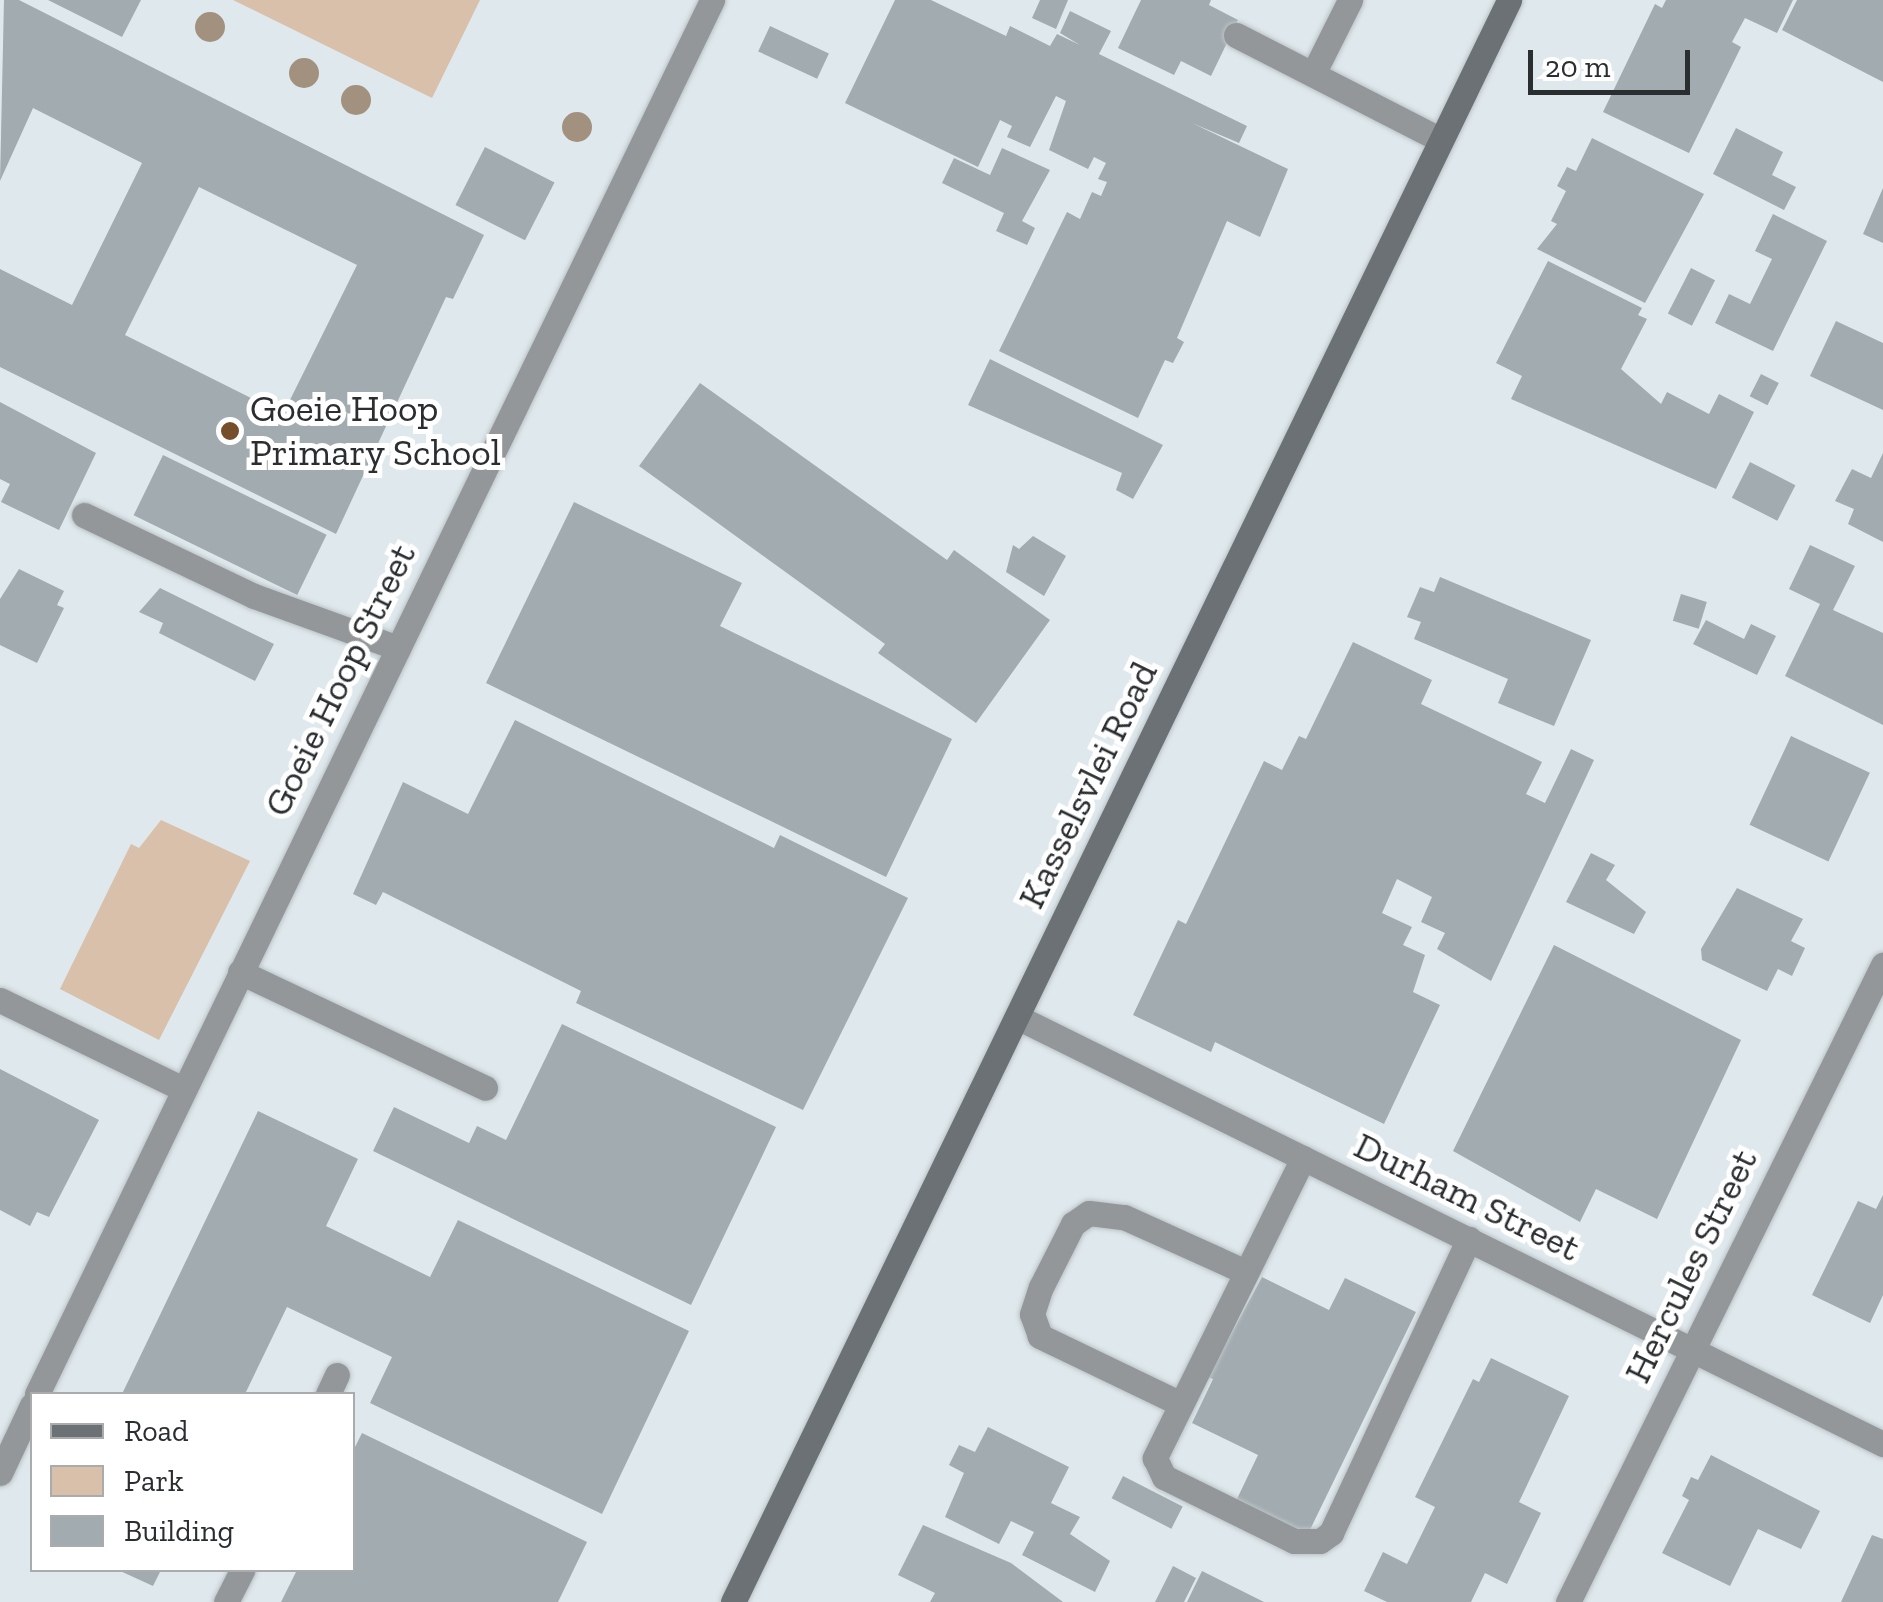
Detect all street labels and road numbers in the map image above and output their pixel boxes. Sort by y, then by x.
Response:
street label: Goeie Hoop Street [254,536,426,824]
street label: Kasselsvlei Road [1009,654,1167,916]
street label: Durham Street [1347,1123,1587,1271]
street label: Hercules Street [1615,1142,1767,1390]

